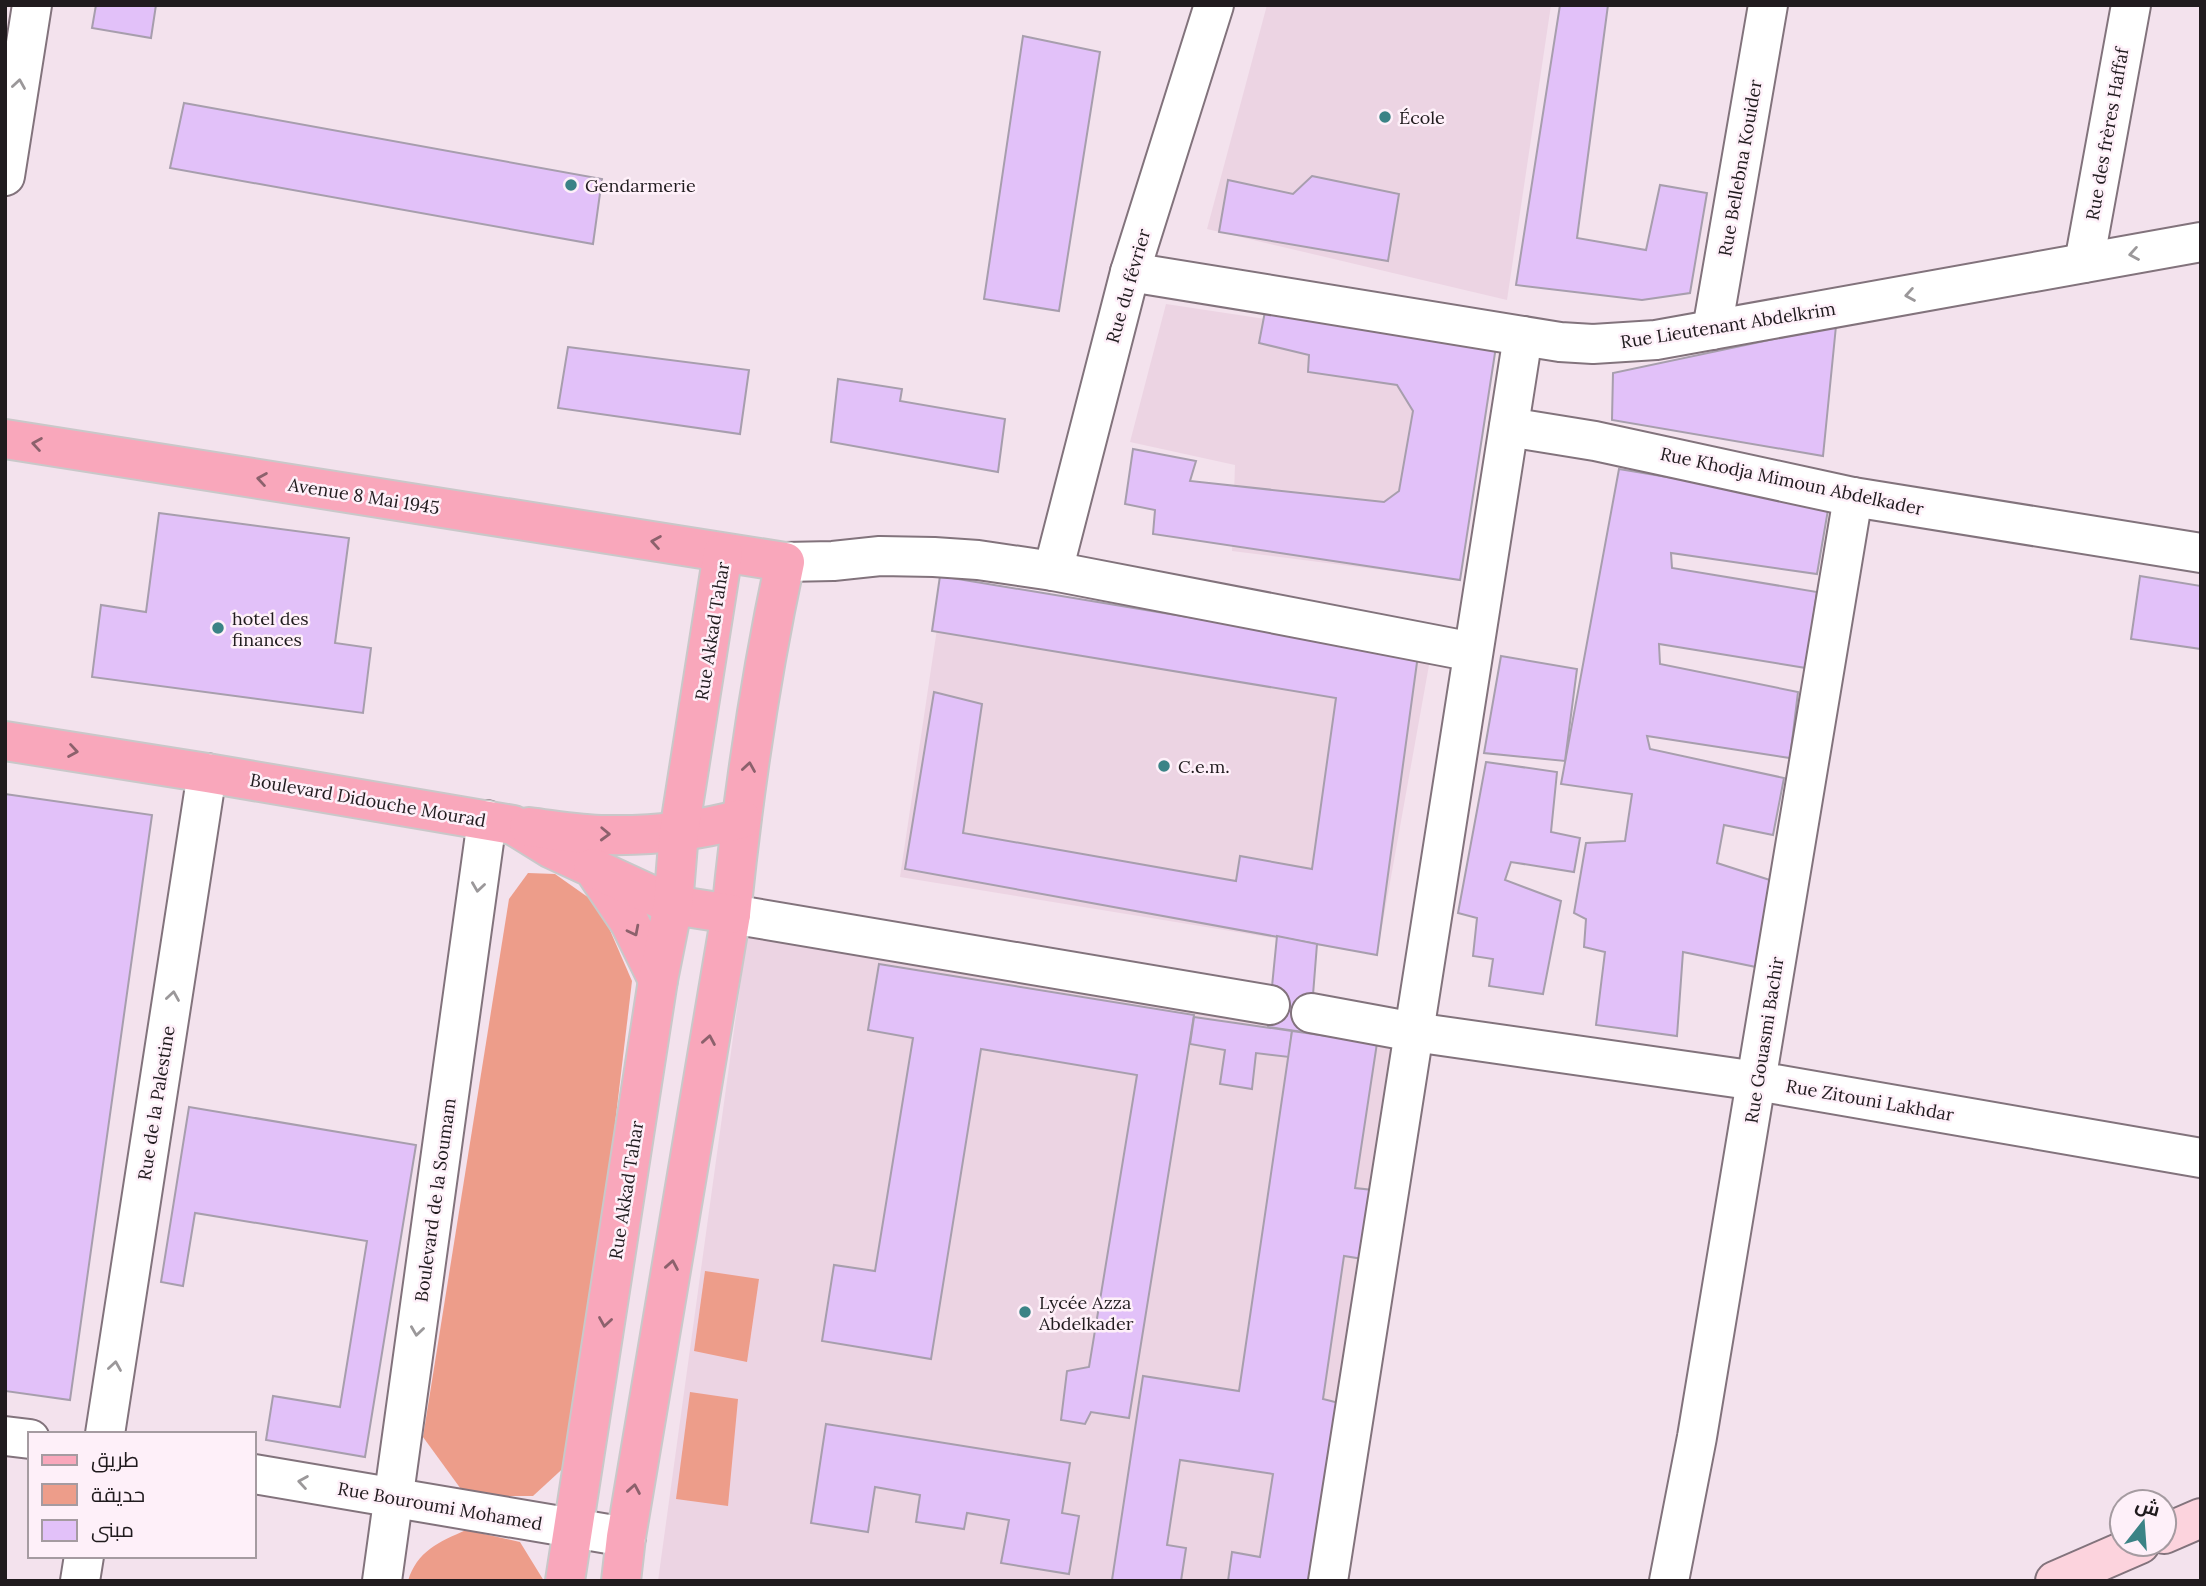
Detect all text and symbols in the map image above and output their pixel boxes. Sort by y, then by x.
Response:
street label: Rue des frères Haffaf [2080,44,2134,222]
one-way arrow [12,78,27,90]
street label: Rue Bellebna Kouider [1713,78,1767,258]
place label: École [1399,106,1445,129]
marker: École [1377,109,1393,125]
place label: Gendarmerie [585,174,696,197]
marker: Gendarmerie [563,177,579,193]
street label: Rue du février [1101,226,1155,346]
one-way arrow [2128,246,2140,261]
one-way arrow [1904,287,1916,302]
street label: Rue Lieutenant Abdelkrim [1619,297,1837,353]
one-way arrow [31,437,43,452]
street label: Rue Khodja Mimoun Abdelkader [1658,442,1926,520]
one-way arrow [256,472,268,487]
street label: Avenue 8 Mai 1945 [286,473,441,519]
one-way arrow [650,535,662,550]
street label: Rue Akkad Tahar [690,560,734,702]
place label: hotel des finances [232,607,309,651]
marker: hotel des finances [210,620,226,636]
one-way arrow [67,744,79,759]
place label: C.e.m. [1178,755,1230,778]
marker: C.e.m. [1156,758,1172,774]
one-way arrow [741,761,756,773]
street label: Boulevard Didouche Mourad [248,768,488,832]
one-way arrow [600,827,611,842]
one-way arrow [471,882,486,893]
one-way arrow [625,924,639,937]
street label: Rue Gouasmi Bachir [1739,955,1789,1125]
one-way arrow [165,990,180,1002]
street label: Rue de la Palestine [132,1024,180,1182]
one-way arrow [701,1034,716,1046]
street label: Rue Zitouni Lakhdar [1784,1074,1956,1126]
street label: Boulevard de la Soumam [409,1097,461,1303]
street label: Rue Akkad Tahar [604,1119,648,1261]
one-way arrow [664,1259,679,1271]
place label: Lycée Azza Abdelkader [1038,1291,1134,1335]
marker: Lycée Azza Abdelkader [1017,1304,1033,1320]
one-way arrow [598,1317,613,1328]
one-way arrow [410,1325,425,1337]
one-way arrow [108,1360,123,1372]
legend [28,1432,256,1558]
text: طريق [91,1446,139,1473]
one-way arrow [297,1475,309,1490]
street label: Rue Bouroumi Mohamed [336,1477,544,1535]
text: حديقة [91,1481,145,1508]
one-way arrow [626,1483,641,1495]
north arrow [2108,1488,2178,1558]
text: ش [2133,1492,2163,1522]
text: مبنى [91,1516,134,1543]

